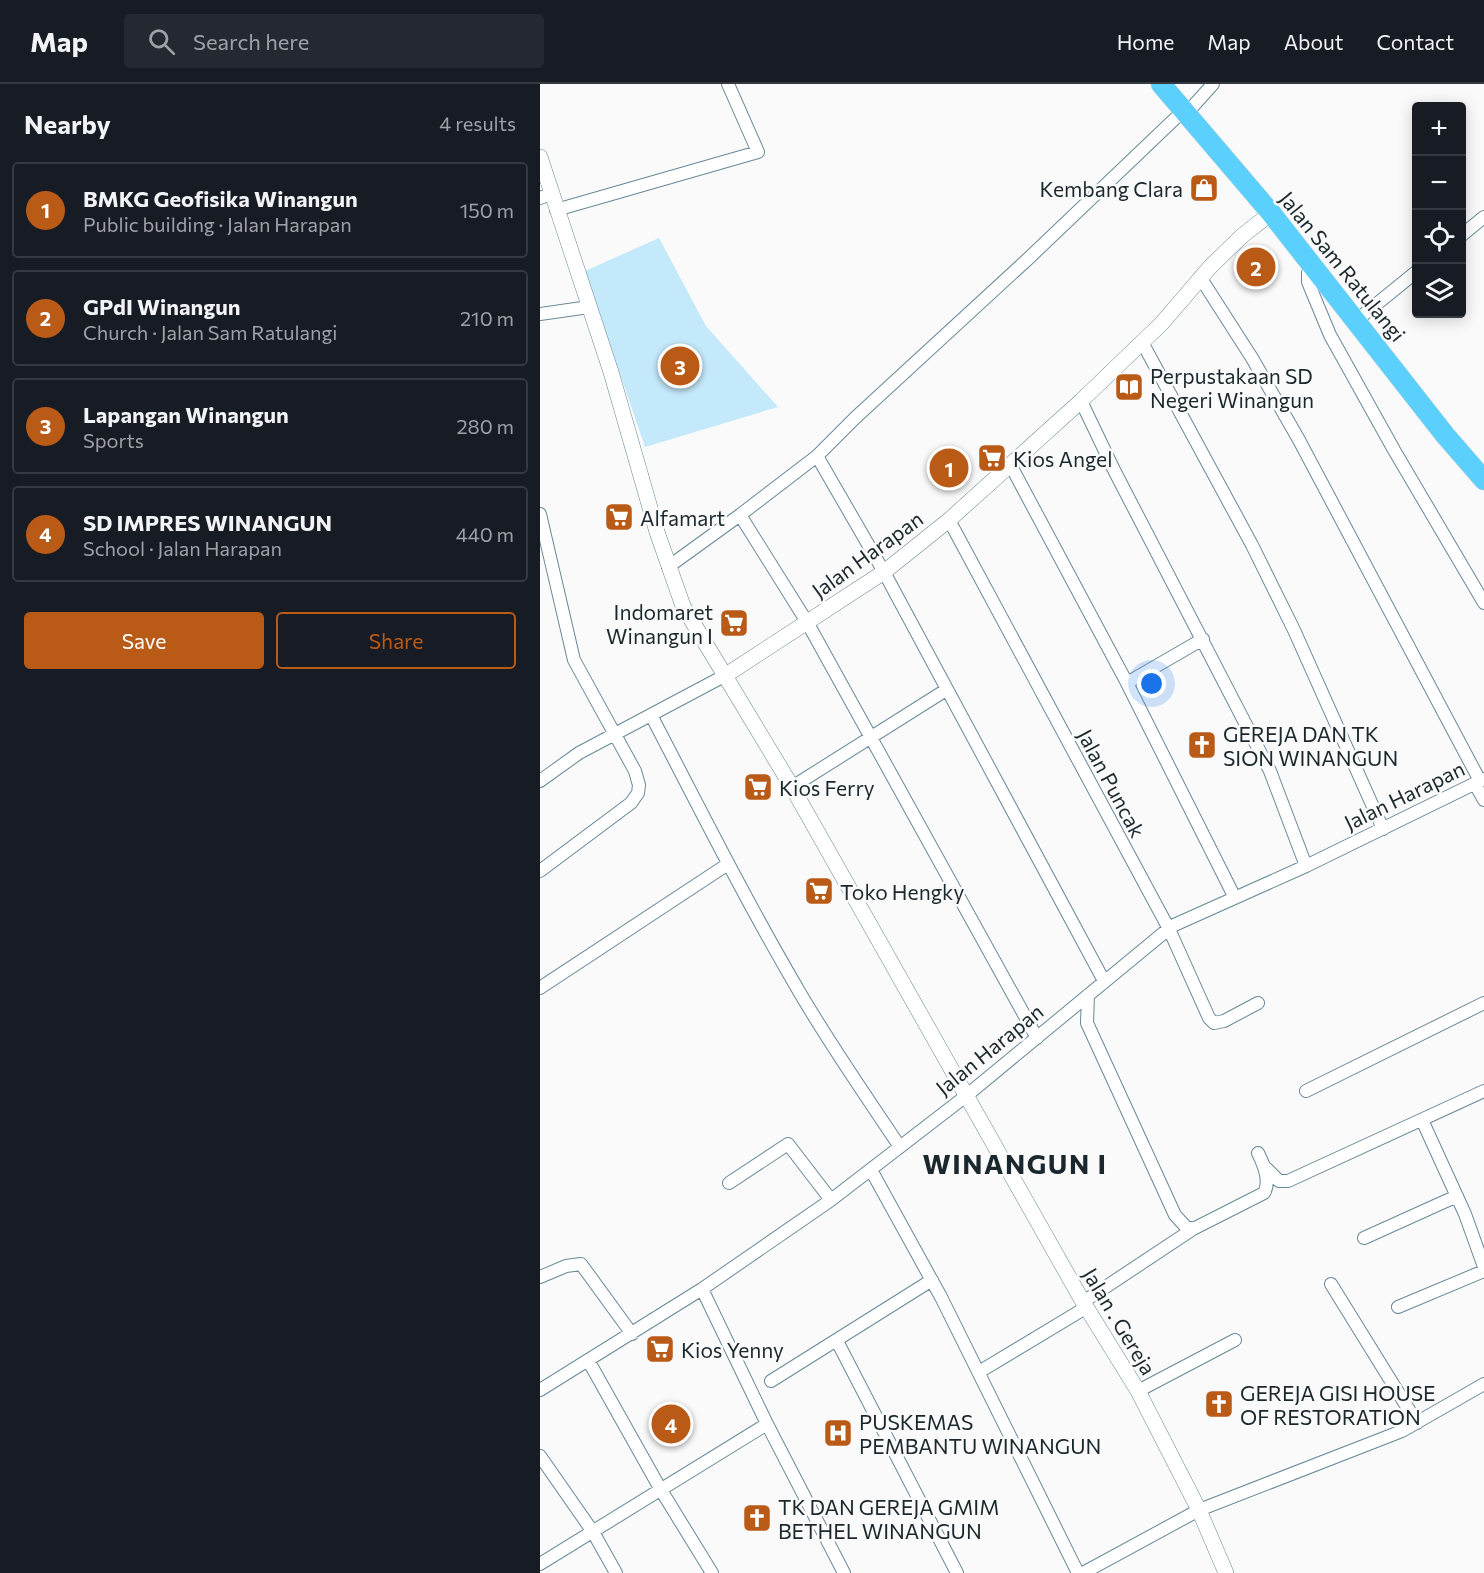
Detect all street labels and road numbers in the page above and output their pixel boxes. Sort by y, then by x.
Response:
street label: Jalan Sam Ratulangi [1275,186,1411,346]
street label: Jalan Harapan [807,505,927,603]
street label: Jalan Puncak [1073,725,1151,841]
street label: Jalan Harapan [1340,755,1468,835]
street label: Jalan Harapan [930,998,1048,1100]
street label: Jalan . Gereja [1078,1263,1162,1379]

